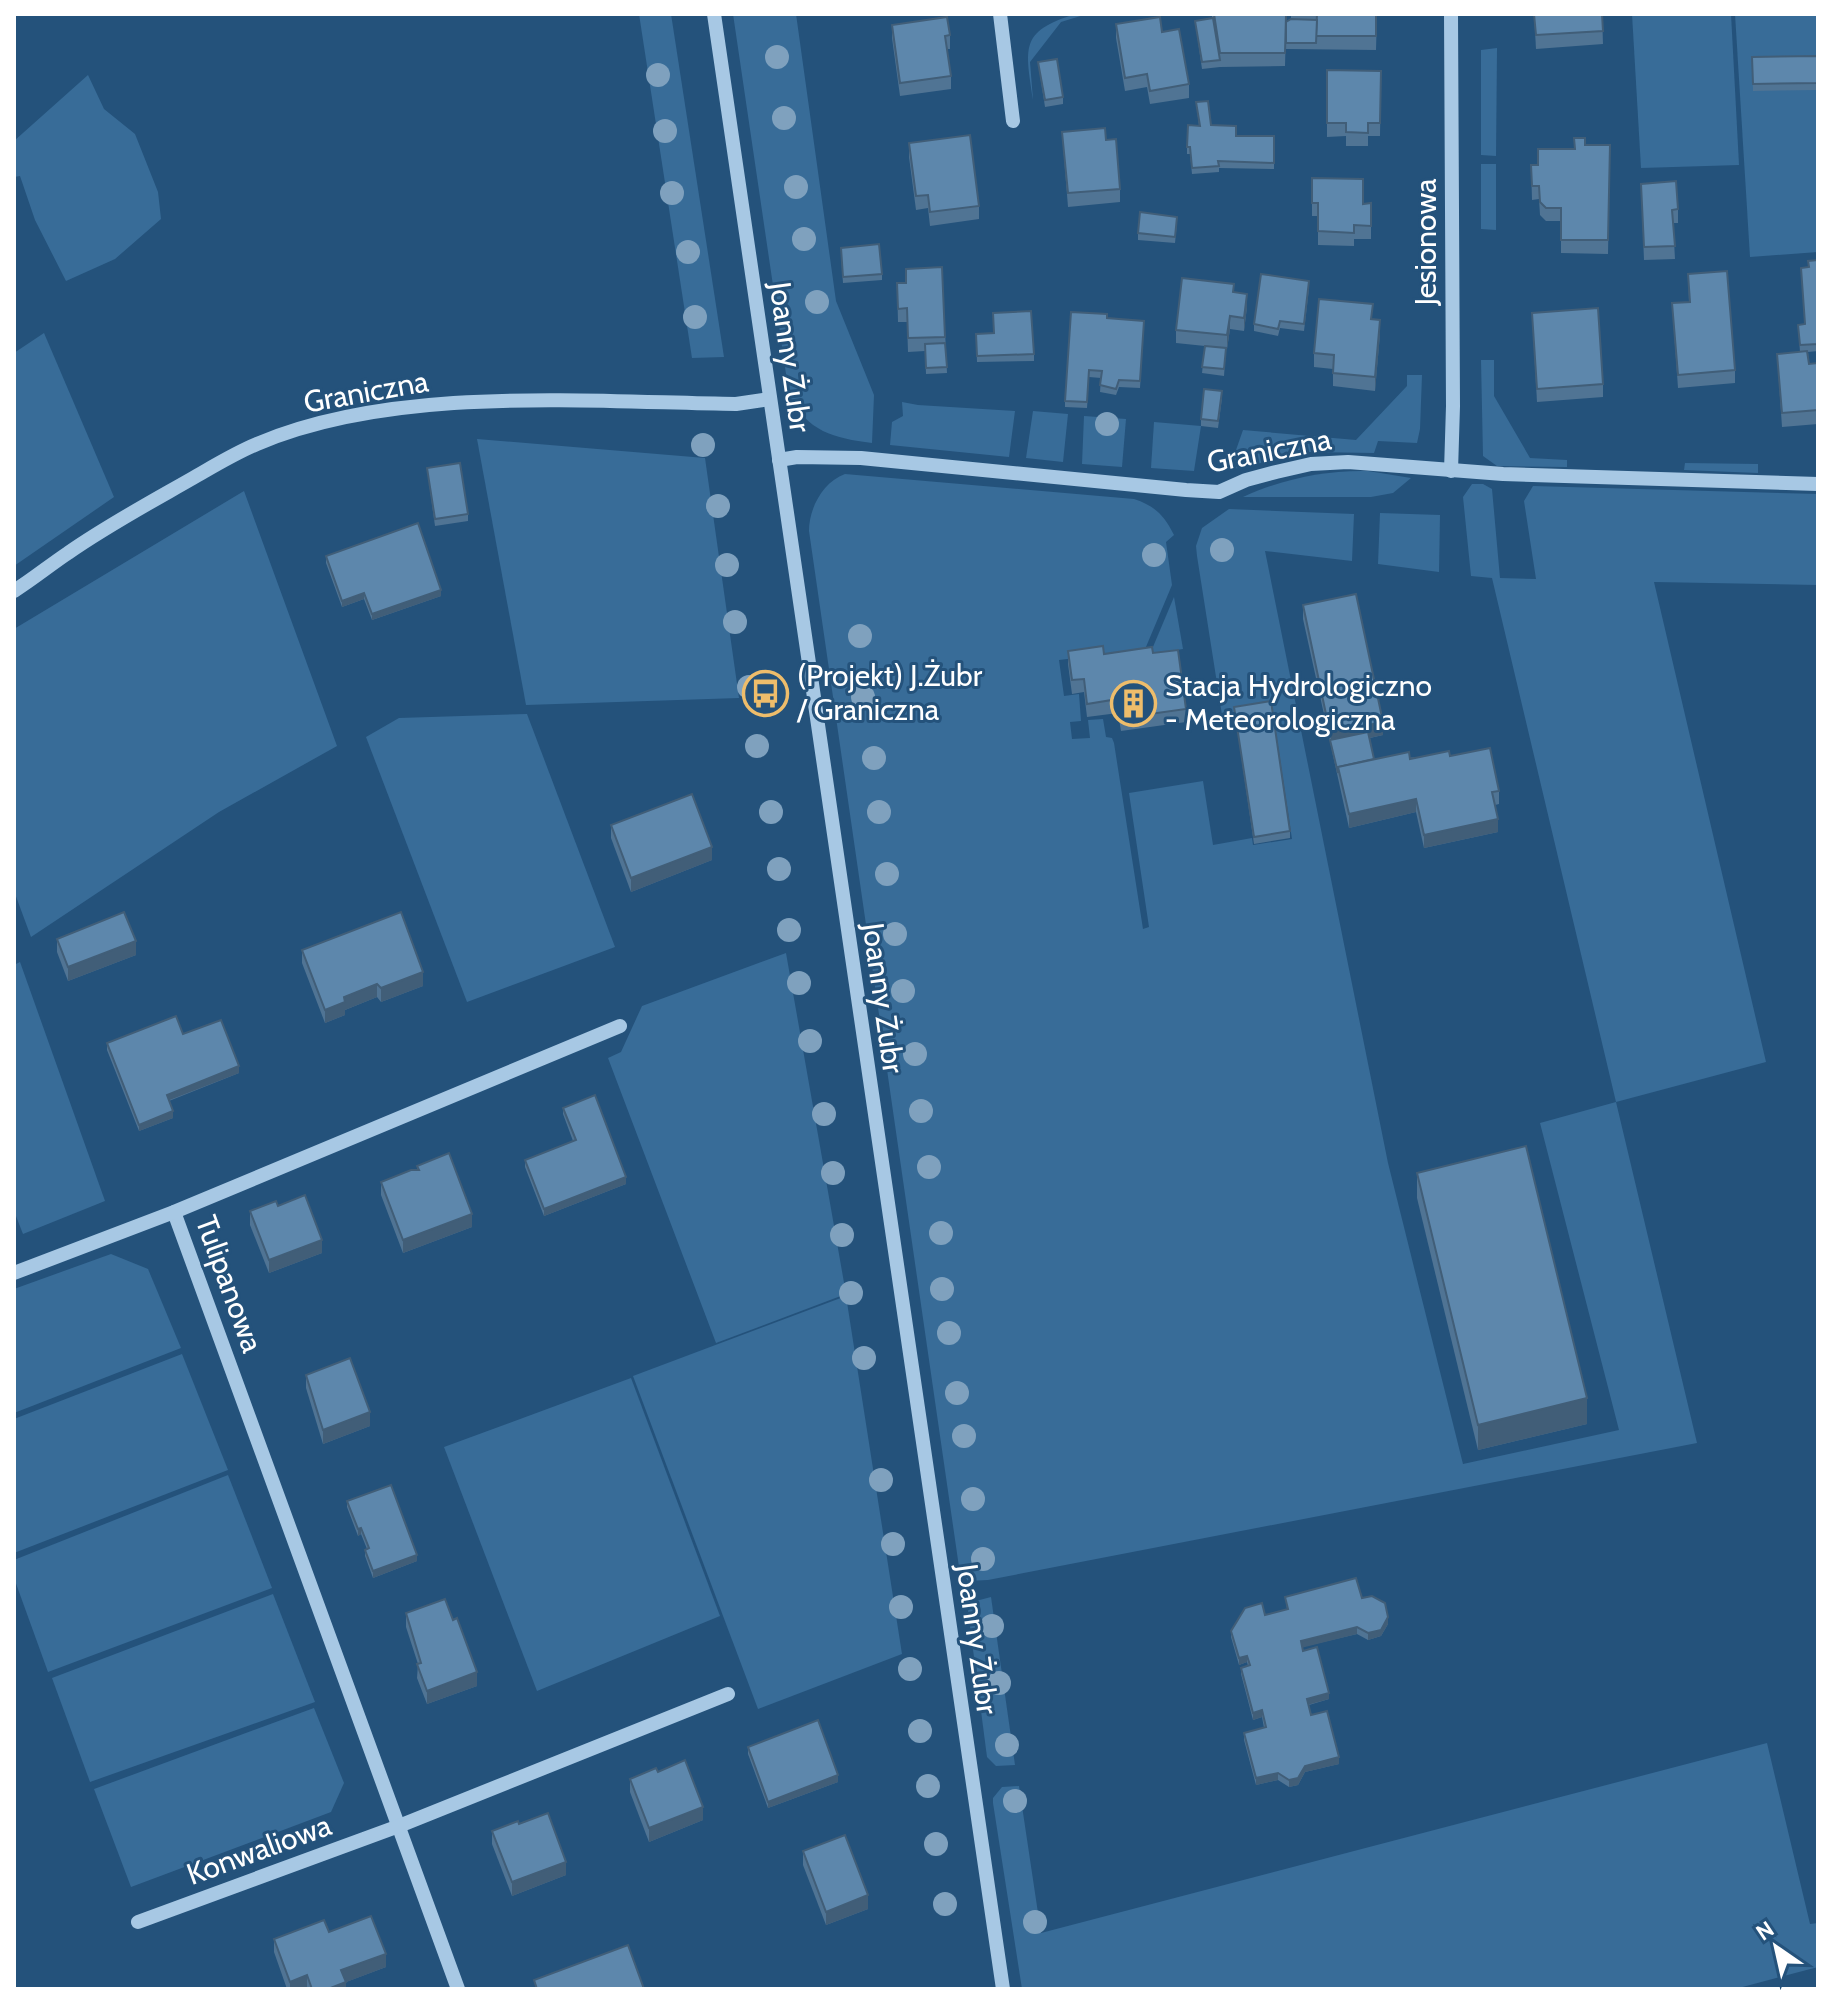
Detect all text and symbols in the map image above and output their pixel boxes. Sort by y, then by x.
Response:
street label: Jesionowa [1407,178,1444,307]
street label: Joanny Żubr [761,278,819,435]
street label: Graniczna [301,362,432,421]
street label: Graniczna [1204,420,1335,481]
place label: (Projekt) J.Żubr / Graniczna [796,657,983,728]
place label: Stacja Hydrologiczno - Meteorologiczna [1165,667,1432,738]
bus stop icon: (Projekt) J.Żubr / Graniczna [742,669,790,717]
building icon: Stacja Hydrologiczno - Meteorologiczna [1110,679,1158,727]
street label: Joanny Żubr [854,919,912,1076]
street label: Tulipanowa [188,1210,271,1358]
street label: Joanny Żubr [948,1560,1006,1717]
street label: Konwaliowa [182,1806,337,1893]
north arrow [1736,1907,1816,1987]
text: N [1751,1915,1779,1946]

